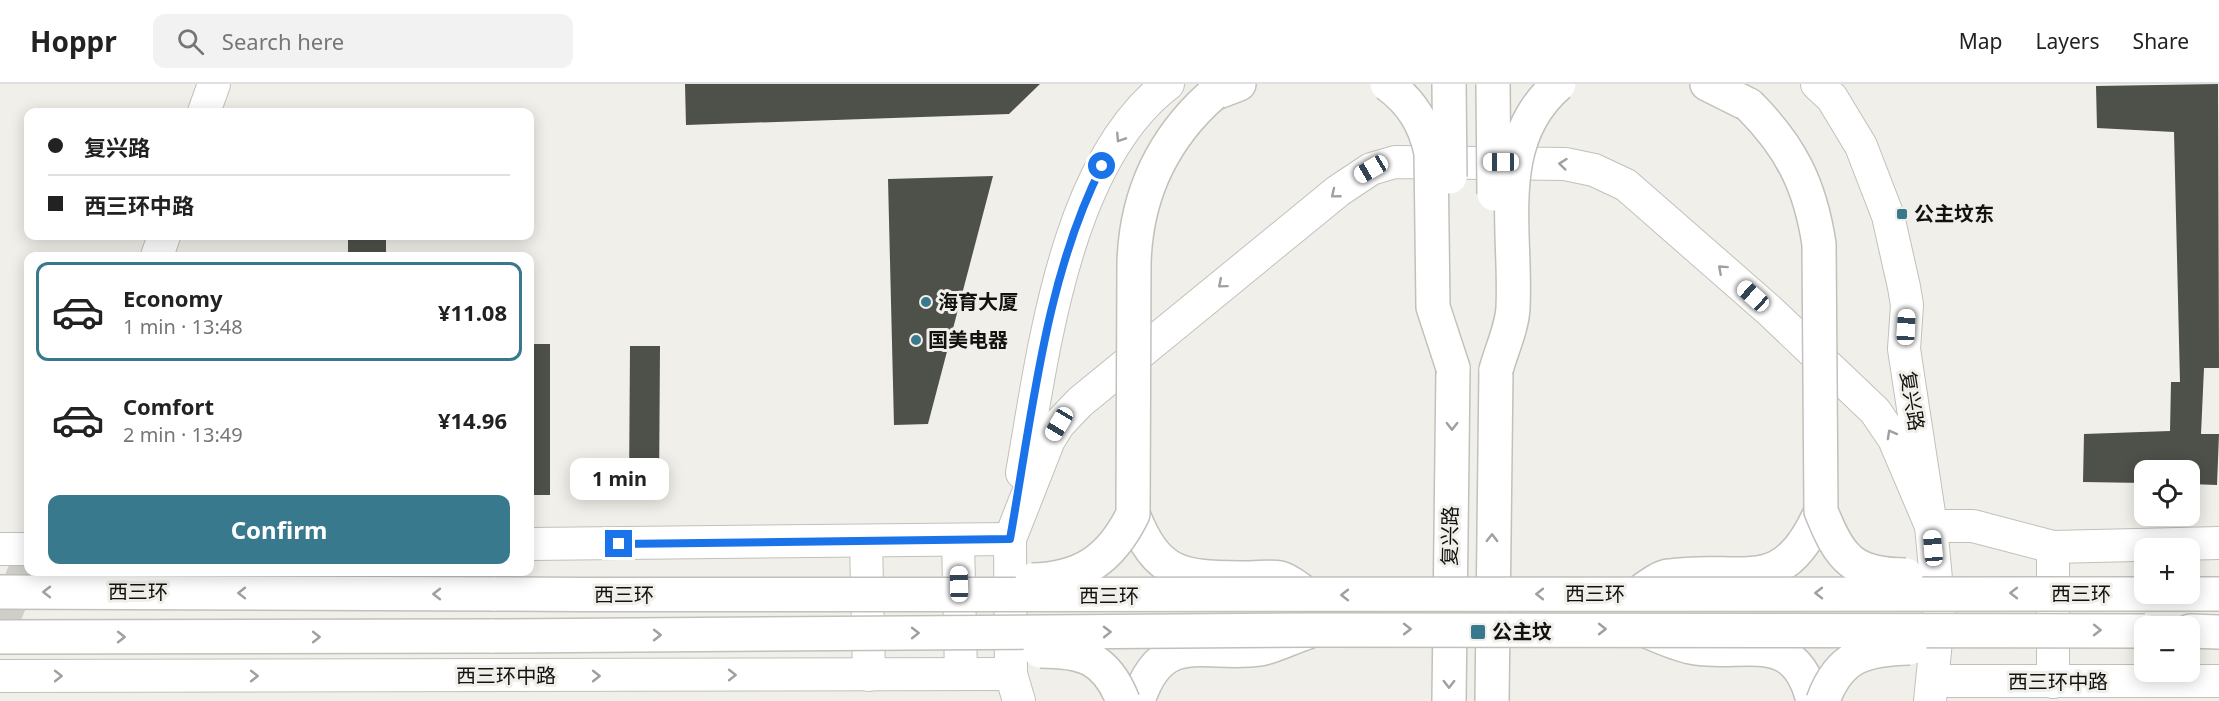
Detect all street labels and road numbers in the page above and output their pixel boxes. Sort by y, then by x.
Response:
street label: 复兴路 [1894,369,1931,433]
street label: 复兴路 [1435,506,1464,566]
street label: 西三环 [108,578,168,605]
street label: 西三环 [1565,580,1625,607]
street label: 西三环 [2051,580,2111,607]
street label: 西三环 [594,581,654,608]
street label: 西三环 [1079,582,1139,609]
street label: 西三环中路 [456,662,556,689]
street label: 西三环中路 [2008,668,2108,695]

